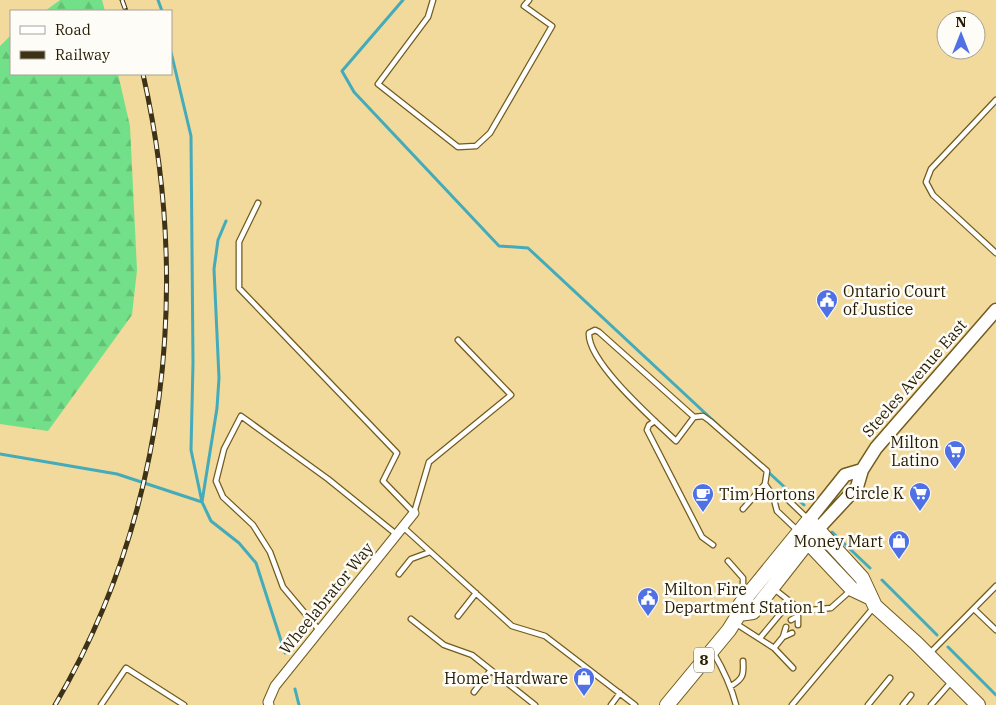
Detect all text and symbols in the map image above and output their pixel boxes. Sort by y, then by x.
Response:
legend [10,10,172,75]
north arrow [936,10,986,60]
text: N [955,13,967,31]
text: Road [55,20,91,39]
text: Railway [55,45,110,64]
place label: Ontario Court of Justice [843,281,946,319]
public building icon: Ontario Court of Justice [815,288,839,319]
street label: Steeles Avenue East [857,315,971,441]
place label: Milton Latino [890,432,939,470]
supermarket icon: Milton Latino [943,439,967,470]
supermarket icon: Circle K [908,481,932,512]
cafe icon: Tim Hortons [691,482,715,513]
place label: Circle K [845,483,904,503]
place label: Tim Hortons [719,484,815,504]
shop icon: Money Mart [887,529,911,560]
place label: Money Mart [793,531,883,551]
street label: Wheelabrator Way [275,538,378,658]
place label: Milton Fire Department Station 1 [664,579,826,617]
public building icon: Milton Fire Department Station 1 [636,586,660,617]
road number: 8 [694,648,714,672]
shop icon: Home Hardware [572,666,596,697]
place label: Home Hardware [444,668,568,688]

